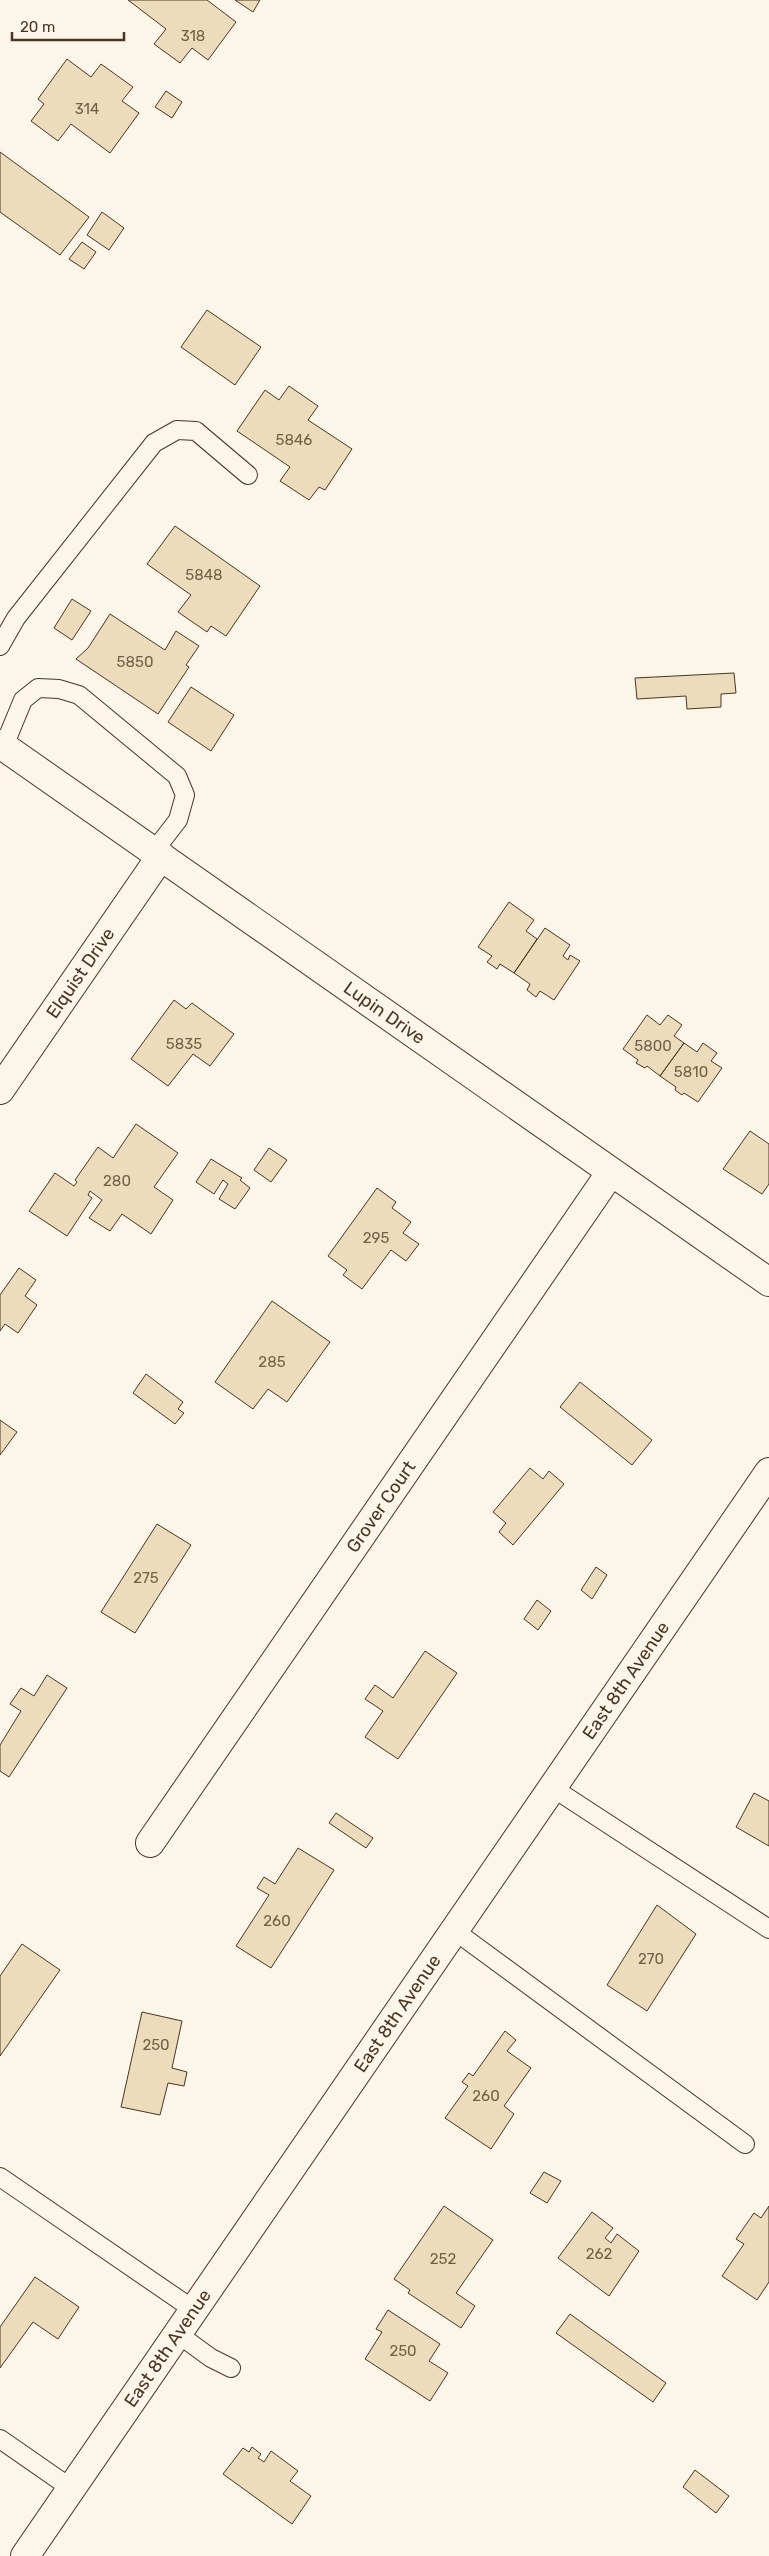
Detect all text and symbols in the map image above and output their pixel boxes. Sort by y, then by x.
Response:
scale bar [12,10,125,42]
text: 20 m [20,18,55,36]
house number: 318 [181,27,205,45]
house number: 314 [75,100,99,118]
house number: 5846 [276,431,312,449]
house number: 5848 [185,566,223,584]
house number: 5850 [117,653,153,671]
street label: Elquist Drive [42,923,119,1023]
street label: Lupin Drive [339,977,429,1049]
house number: 5835 [166,1035,202,1053]
house number: 5800 [634,1037,672,1055]
house number: 5810 [674,1063,708,1081]
house number: 280 [103,1172,131,1190]
house number: 295 [363,1229,389,1247]
house number: 285 [258,1353,286,1371]
street label: Grover Court [342,1457,420,1557]
house number: 275 [133,1569,159,1587]
street label: East 8th Avenue [578,1617,674,1744]
house number: 260 [263,1912,291,1930]
street label: East 8th Avenue [349,1950,445,2077]
house number: 270 [638,1950,664,1968]
house number: 250 [142,2036,170,2054]
house number: 260 [472,2087,500,2105]
house number: 262 [586,2245,613,2263]
house number: 252 [430,2250,456,2268]
street label: East 8th Avenue [119,2285,216,2411]
house number: 250 [389,2342,417,2360]

